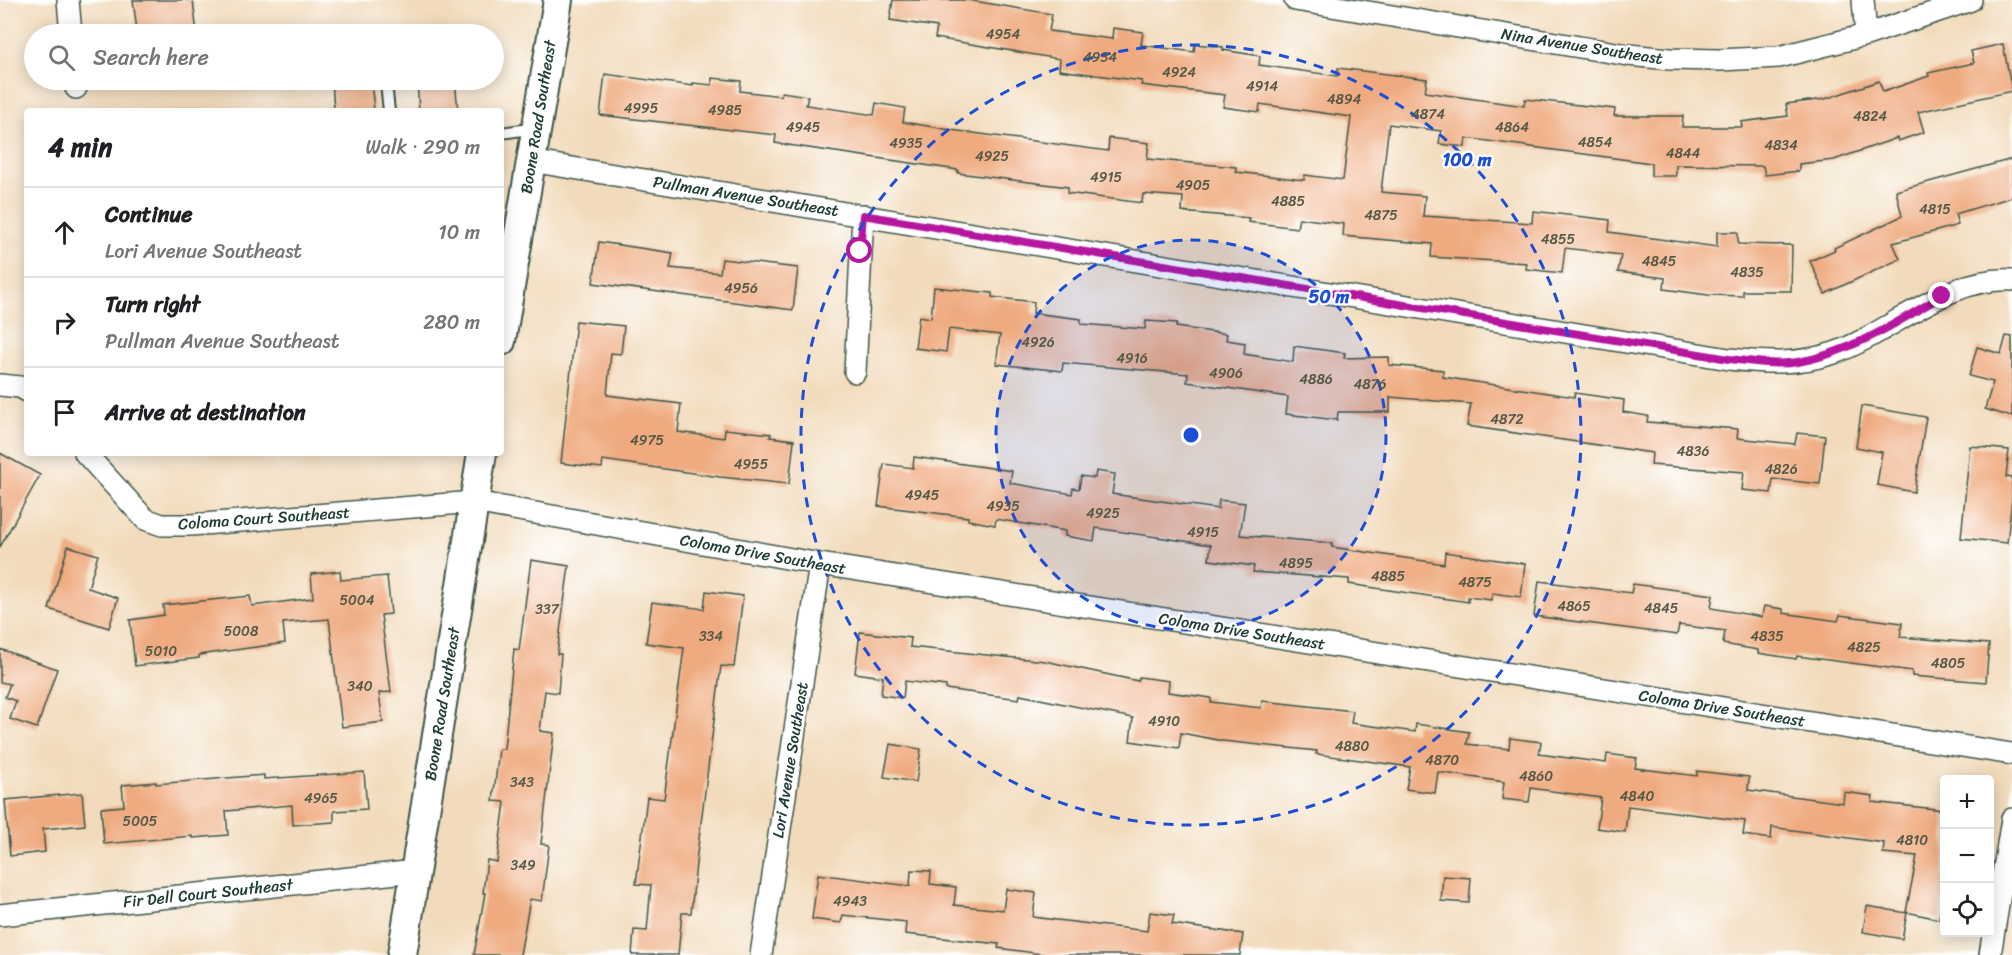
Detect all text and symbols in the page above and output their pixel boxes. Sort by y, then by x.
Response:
street label: Nina Avenue Southeast [1499,19,1665,73]
house number: 4954 [986,22,1021,47]
search box [24,24,504,90]
text: Search here [93,38,209,77]
street label: Boone Road Southeast [512,38,565,196]
icon: search [45,41,78,74]
house number: 4934 [1083,45,1117,70]
house number: 4924 [1162,60,1196,85]
house number: 4914 [1246,74,1278,99]
house number: 4894 [1327,87,1362,112]
house number: 4995 [624,96,659,121]
house number: 4985 [708,98,743,123]
house number: 4874 [1411,102,1445,127]
house number: 4824 [1853,104,1887,129]
house number: 4945 [786,115,821,140]
house number: 4864 [1495,115,1529,140]
text: 4 min [48,124,112,170]
text: Walk · 290 m [365,130,480,165]
house number: 4854 [1578,130,1612,155]
house number: 4935 [889,131,923,156]
house number: 4834 [1764,133,1798,158]
house number: 4844 [1666,141,1701,166]
house number: 4925 [975,144,1009,169]
text: 100 m [1443,144,1492,176]
house number: 4915 [1090,165,1122,190]
street label: Pullman Avenue Southeast [651,167,841,225]
house number: 4905 [1176,173,1211,198]
house number: 4885 [1271,189,1306,214]
text: Continue [105,195,193,234]
house number: 4815 [1919,197,1951,222]
house number: 4875 [1364,203,1398,228]
text: 10 m [438,215,480,250]
icon: ahead [48,216,81,249]
house number: 4855 [1541,227,1576,252]
text: Lori Avenue Southeast [105,234,302,269]
route start [846,237,872,263]
house number: 4845 [1642,249,1677,274]
house number: 4835 [1730,260,1764,285]
house number: 4956 [724,276,758,301]
text: 50 m [1309,281,1350,313]
route end [1928,282,1954,308]
text: Turn right [105,285,200,324]
text: 280 m [423,305,480,340]
icon: right [48,306,81,339]
text: Pullman Avenue Southeast [105,324,339,359]
house number: 4926 [1021,330,1055,355]
house number: 4916 [1116,346,1148,371]
house number: 4906 [1209,361,1243,386]
house number: 4886 [1299,367,1333,392]
house number: 4876 [1353,372,1387,397]
text: Arrive at destination [105,393,306,432]
icon: arrive [48,396,81,429]
house number: 4872 [1490,407,1524,432]
centre of rings [1181,425,1201,445]
house number: 4975 [630,428,664,453]
house number: 4836 [1677,439,1709,464]
house number: 4955 [734,452,769,477]
house number: 4826 [1764,457,1798,482]
house number: 4945 [905,483,940,508]
house number: 4935 [986,494,1020,519]
street label: Coloma Court Southeast [177,498,351,538]
house number: 4925 [1086,501,1120,526]
house number: 4915 [1187,520,1219,545]
street label: Coloma Drive Southeast [678,525,848,583]
house number: 4895 [1279,551,1314,576]
house number: 4885 [1371,564,1406,589]
house number: 4875 [1458,570,1492,595]
house number: 5004 [340,588,375,613]
house number: 4865 [1557,594,1591,619]
house number: 4845 [1644,596,1679,621]
house number: 337 [535,597,560,622]
street label: Coloma Drive Southeast [1157,604,1327,658]
house number: 5008 [224,619,259,644]
house number: 334 [699,624,723,649]
house number: 4835 [1750,624,1784,649]
street label: Boone Road Southeast [416,625,469,783]
house number: 4825 [1847,635,1881,660]
house number: 5010 [145,639,177,664]
house number: 4805 [1931,651,1966,676]
house number: 340 [347,674,373,699]
street label: Lori Avenue Southeast [763,680,817,840]
street label: Coloma Drive Southeast [1637,681,1807,735]
house number: 4910 [1148,709,1180,734]
house number: 4880 [1335,734,1369,759]
house number: 4870 [1425,748,1459,773]
house number: 4860 [1519,764,1553,789]
house number: 343 [510,770,534,795]
map controls [1940,775,1994,937]
button: + [1940,775,1994,829]
house number: 4840 [1620,784,1655,809]
house number: 4965 [304,786,338,811]
house number: 5005 [123,809,158,834]
house number: 4810 [1896,828,1928,853]
button: − [1940,829,1994,883]
house number: 349 [510,853,536,878]
street label: Fir Dell Court Southeast [122,870,295,916]
button: locate [1940,883,1994,937]
house number: 4943 [833,889,867,914]

